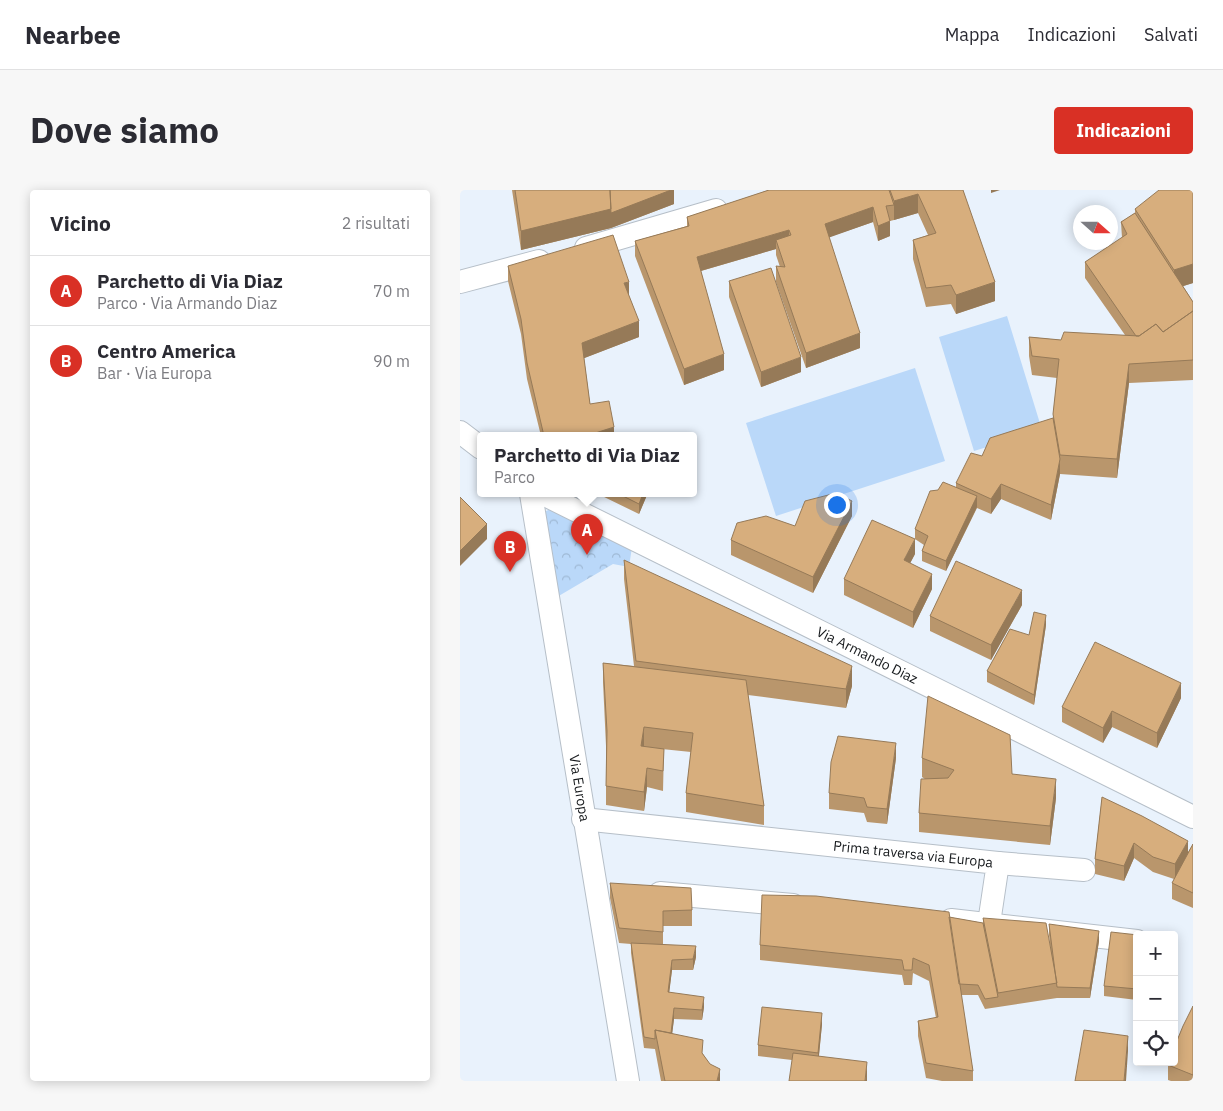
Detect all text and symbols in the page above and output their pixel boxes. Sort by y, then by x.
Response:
text: Nearbee [25,19,121,51]
text: Mappa [945,23,999,46]
text: Indicazioni [1027,23,1116,46]
text: Salvati [1144,23,1198,46]
text: Dove siamo [30,107,219,153]
button: Indicazioni [1054,107,1193,154]
north arrow [1073,205,1118,250]
text: Vicino [50,209,111,237]
text: 2 risultati [342,213,410,233]
text: Parchetto di Via Diaz [97,269,283,293]
text: A [61,281,71,301]
text: 70 m [373,281,410,301]
text: Parco · Via Armando Diaz [97,293,277,313]
text: Centro America [97,339,236,363]
text: B [61,351,71,371]
text: 90 m [373,351,410,371]
text: Bar · Via Europa [97,363,212,383]
popup [477,432,697,497]
text: Parchetto di Via Diaz [494,443,680,467]
text: Parco [494,467,535,487]
your location [824,492,850,518]
pin: A [571,514,603,555]
pin: B [494,531,526,572]
street label: Via Armando Diaz [814,622,921,688]
street label: Via Europa [565,753,594,823]
street label: Prima traversa via Europa [832,837,994,871]
map controls [1133,931,1178,1066]
button: + [1133,931,1178,976]
button: − [1133,976,1178,1021]
button: locate [1133,1021,1178,1066]

